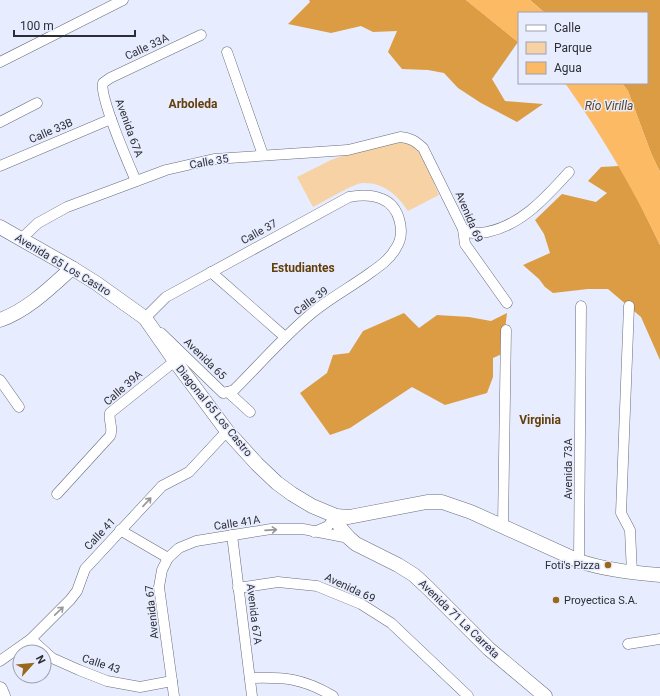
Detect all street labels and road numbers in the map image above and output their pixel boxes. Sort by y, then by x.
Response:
street label: Calle 33A [123,31,172,63]
street label: Avenida 67A [112,97,146,160]
street label: Calle 33B [27,116,75,146]
street label: Calle 35 [188,152,230,172]
street label: Avenida 69 [452,190,486,244]
street label: Calle 37 [239,217,279,247]
street label: Avenida 65 Los Castro [13,231,113,299]
street label: Calle 39 [291,284,331,318]
street label: Avenida 65 [181,336,229,382]
street label: Diagonal 65 Los Castro [173,363,255,459]
street label: Calle 39A [101,367,145,408]
street label: Avenida 73A [562,438,575,500]
street label: Calle 41A [213,513,262,533]
street label: Calle 41 [82,515,118,553]
street label: Avenida 69 [323,571,377,605]
street label: Avenida 71 La Carreta [416,577,502,661]
street label: Avenida 67A [244,583,264,646]
street label: Avenida 67 [143,584,161,640]
street label: Calle 43 [80,652,122,676]

